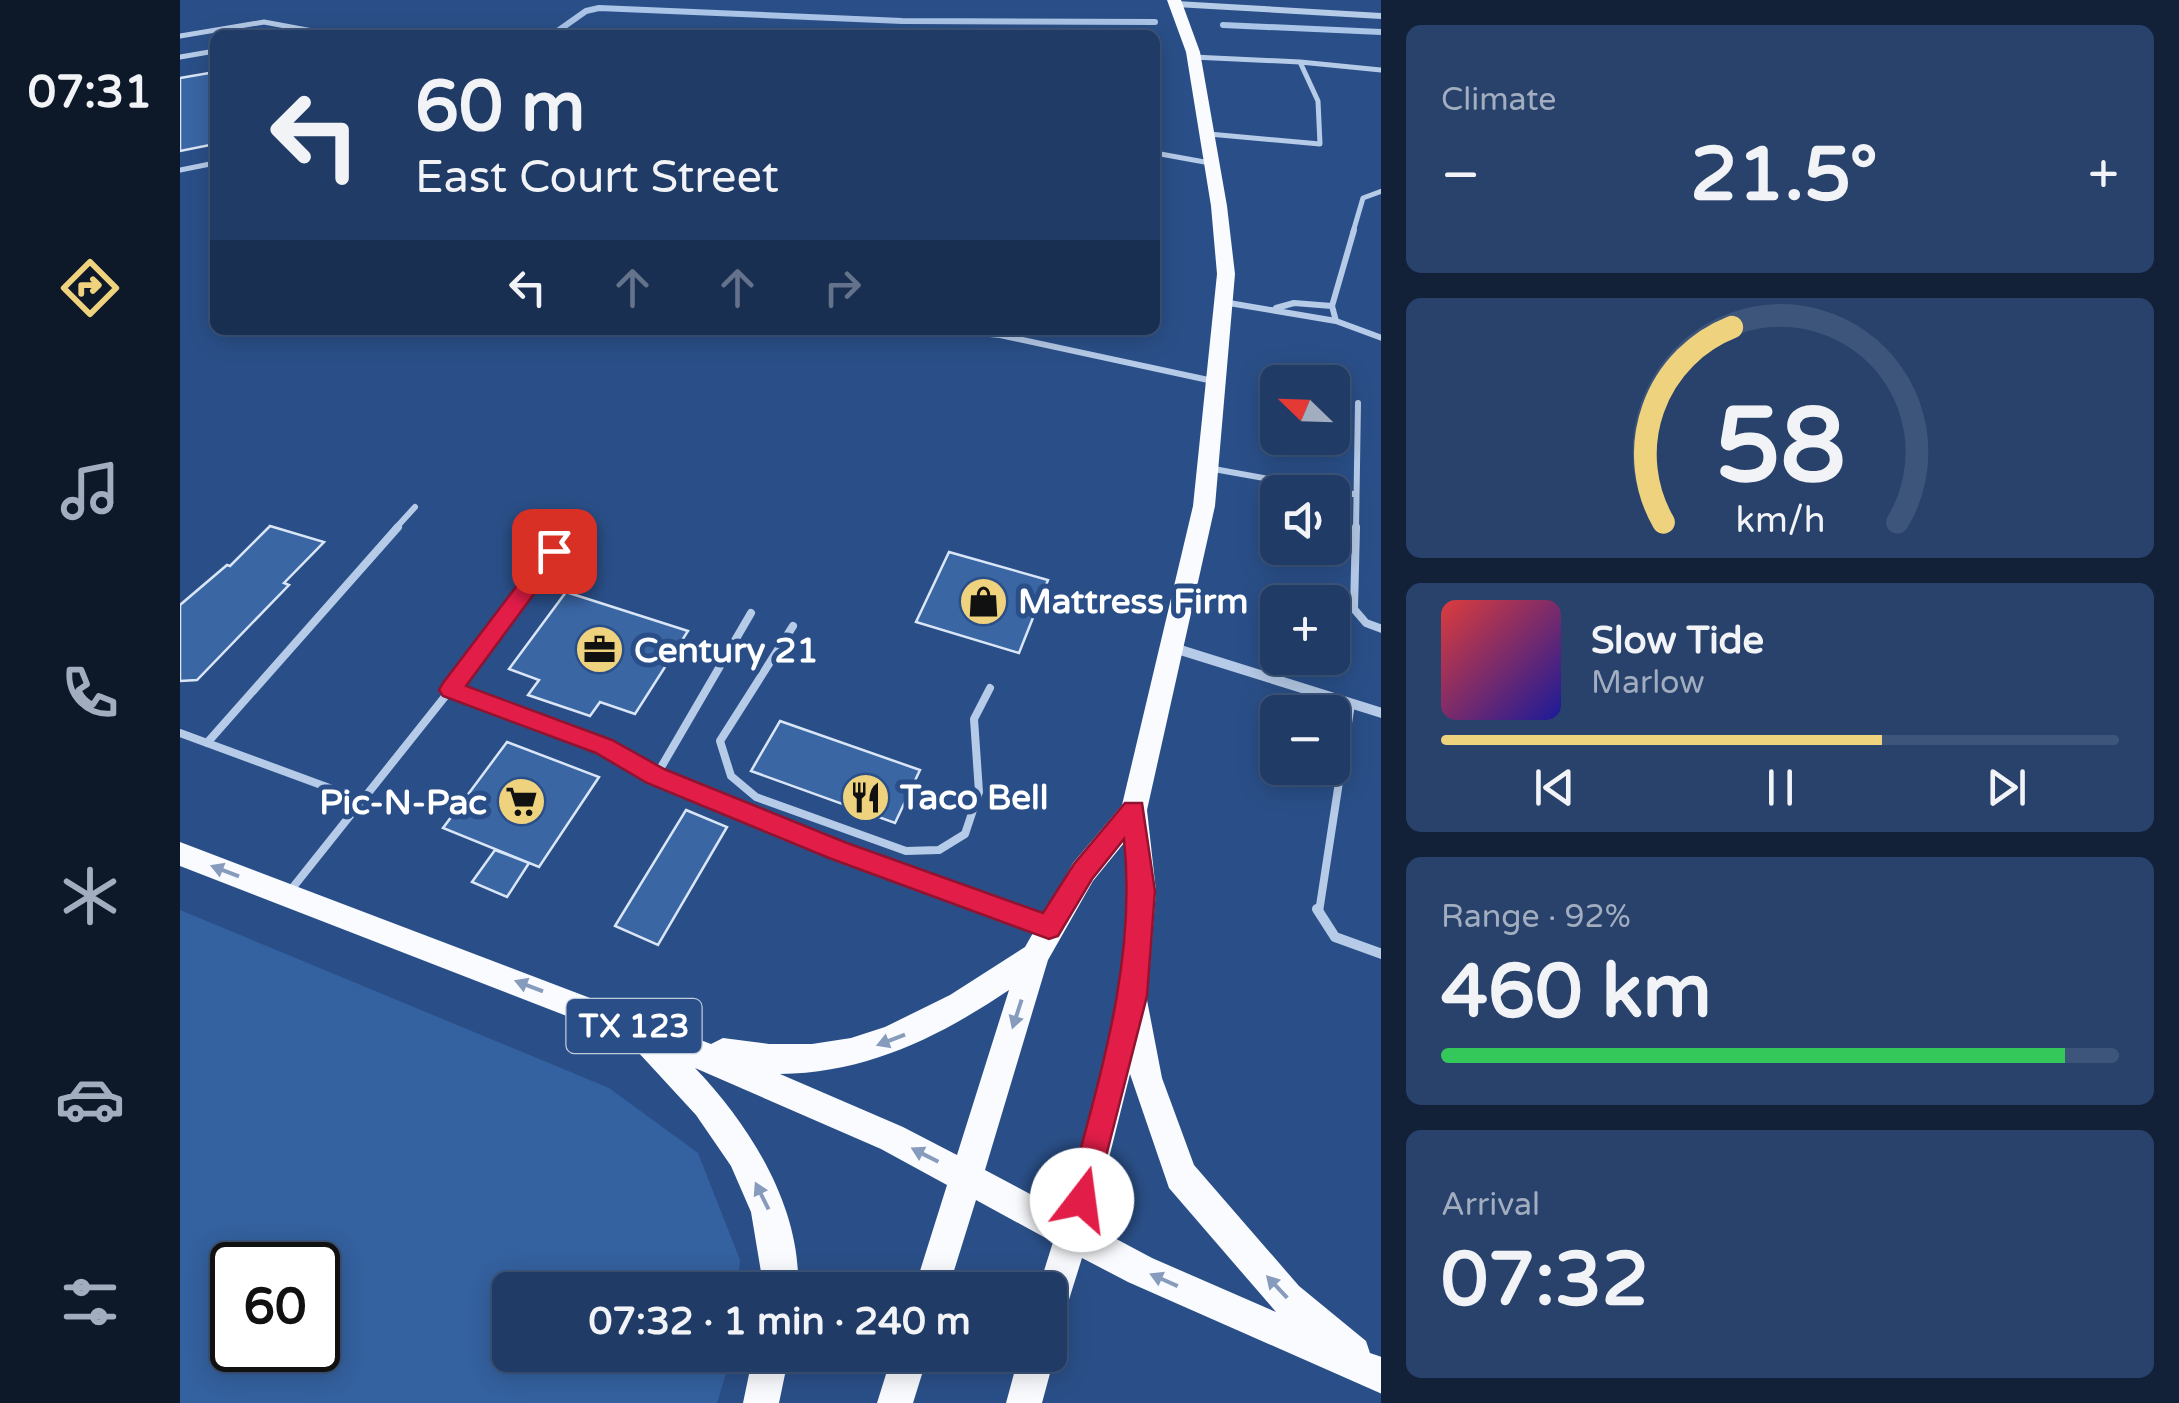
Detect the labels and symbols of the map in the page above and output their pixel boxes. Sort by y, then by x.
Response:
north arrow [1260,365,1350,455]
pin [512,509,597,594]
shop icon: Mattress Firm [957,575,1009,627]
place label: Mattress Firm [1018,581,1248,623]
office icon: Century 21 [573,624,625,676]
place label: Century 21 [634,630,818,672]
restaurant icon: Taco Bell [839,771,891,823]
supermarket icon: Pic-N-Pac [496,776,548,828]
place label: Taco Bell [899,777,1048,819]
place label: Pic-N-Pac [319,782,487,824]
one-way arrow [210,863,240,879]
one-way arrow [514,978,544,993]
road number: TX 123 [566,999,702,1053]
one-way arrow [1009,999,1024,1029]
one-way arrow [876,1033,906,1048]
one-way arrow [910,1147,939,1164]
position arrow [1030,1148,1134,1252]
one-way arrow [754,1181,771,1210]
speed limit sign: 60 [210,1242,340,1372]
one-way arrow [1149,1272,1178,1289]
one-way arrow [1266,1275,1289,1299]

